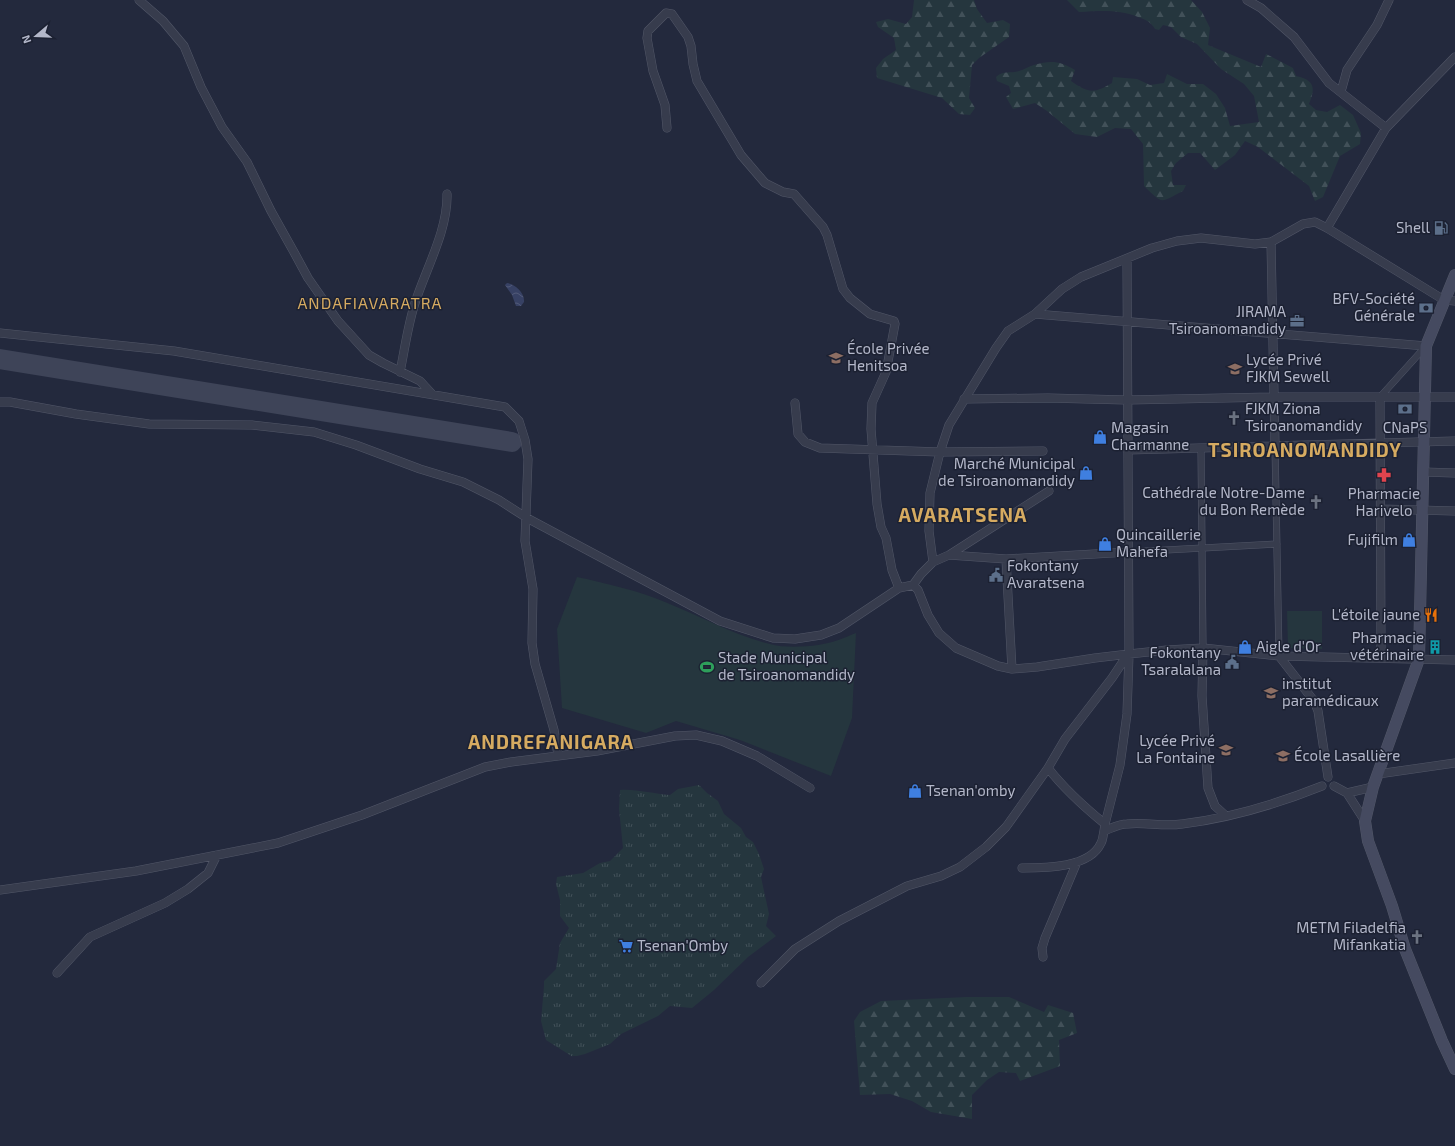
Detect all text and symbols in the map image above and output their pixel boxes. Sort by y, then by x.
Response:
north arrow [16,16,56,56]
text: N [19,33,34,45]
place label: Shell [1396,218,1431,236]
fuel station icon: Shell [1433,220,1449,236]
place label: BFV-Société Générale [1332,289,1415,324]
district label: ANDAFIAVARATRA [297,293,443,312]
bank icon: BFV-Société Générale [1418,300,1434,316]
place label: JIRAMA Tsiroanomandidy [1169,302,1287,337]
office icon: JIRAMA Tsiroanomandidy [1289,313,1305,329]
place label: École Privée Henitsoa [847,339,930,374]
school or university icon: École Privée Henitsoa [828,350,844,366]
place label: Lycée Privé FJKM Sewell [1246,350,1330,385]
school or university icon: Lycée Privé FJKM Sewell [1227,361,1243,377]
place label: FJKM Ziona Tsiroanomandidy [1245,399,1362,434]
bank icon: CNaPS [1397,401,1413,417]
church icon: FJKM Ziona Tsiroanomandidy [1226,410,1242,426]
place label: Magasin Charmanne [1111,418,1189,453]
place label: CNaPS [1383,418,1427,436]
shop icon: Magasin Charmanne [1092,429,1108,445]
district label: TSIROANOMANDIDY [1208,438,1402,461]
place label: Marché Municipal de Tsiroanomandidy [938,454,1076,489]
shop icon: Marché Municipal de Tsiroanomandidy [1078,465,1094,481]
pharmacy icon: Pharmacie Harivelo [1376,467,1392,483]
place label: Cathédrale Notre-Dame du Bon Remède [1142,483,1305,518]
place label: Pharmacie Harivelo [1348,484,1420,519]
church icon: Cathédrale Notre-Dame du Bon Remède [1308,494,1324,510]
district label: AVARATSENA [899,503,1027,526]
place label: Quincaillerie Mahefa [1116,525,1201,560]
place label: Fujifilm [1347,530,1398,549]
shop icon: Fujifilm [1401,532,1417,548]
shop icon: Quincaillerie Mahefa [1097,536,1113,552]
place label: Fokontany Avaratsena [1007,556,1085,591]
public building icon: Fokontany Avaratsena [988,567,1004,583]
place label: L'étoile jaune [1332,605,1420,624]
restaurant icon: L'étoile jaune [1423,607,1439,623]
place label: Pharmacie vétérinaire [1350,628,1424,663]
place label: Aigle d'Or [1256,637,1321,655]
shop icon: Aigle d'Or [1237,639,1253,655]
building icon: Pharmacie vétérinaire [1427,639,1443,655]
place label: Fokontany Tsaralalana [1141,643,1221,678]
place label: Stade Municipal de Tsiroanomandidy [718,648,855,683]
public building icon: Fokontany Tsaralalana [1224,654,1240,670]
sports icon: Stade Municipal de Tsiroanomandidy [699,659,715,675]
place label: institut paramédicaux [1282,674,1379,709]
school or university icon: institut paramédicaux [1263,685,1279,701]
district label: ANDREFANIGARA [468,730,634,753]
place label: Lycée Privé La Fontaine [1136,731,1215,766]
school or university icon: Lycée Privé La Fontaine [1218,742,1234,758]
place label: École Lasallière [1294,746,1400,764]
school or university icon: École Lasallière [1275,748,1291,764]
place label: Tsenan'omby [926,781,1015,799]
shop icon: Tsenan'omby [907,783,923,799]
place label: METM Filadelfia Mifankatia [1296,918,1406,953]
church icon: METM Filadelfia Mifankatia [1409,929,1425,945]
place label: Tsenan'Omby [637,936,728,954]
supermarket icon: Tsenan'Omby [618,938,634,954]

